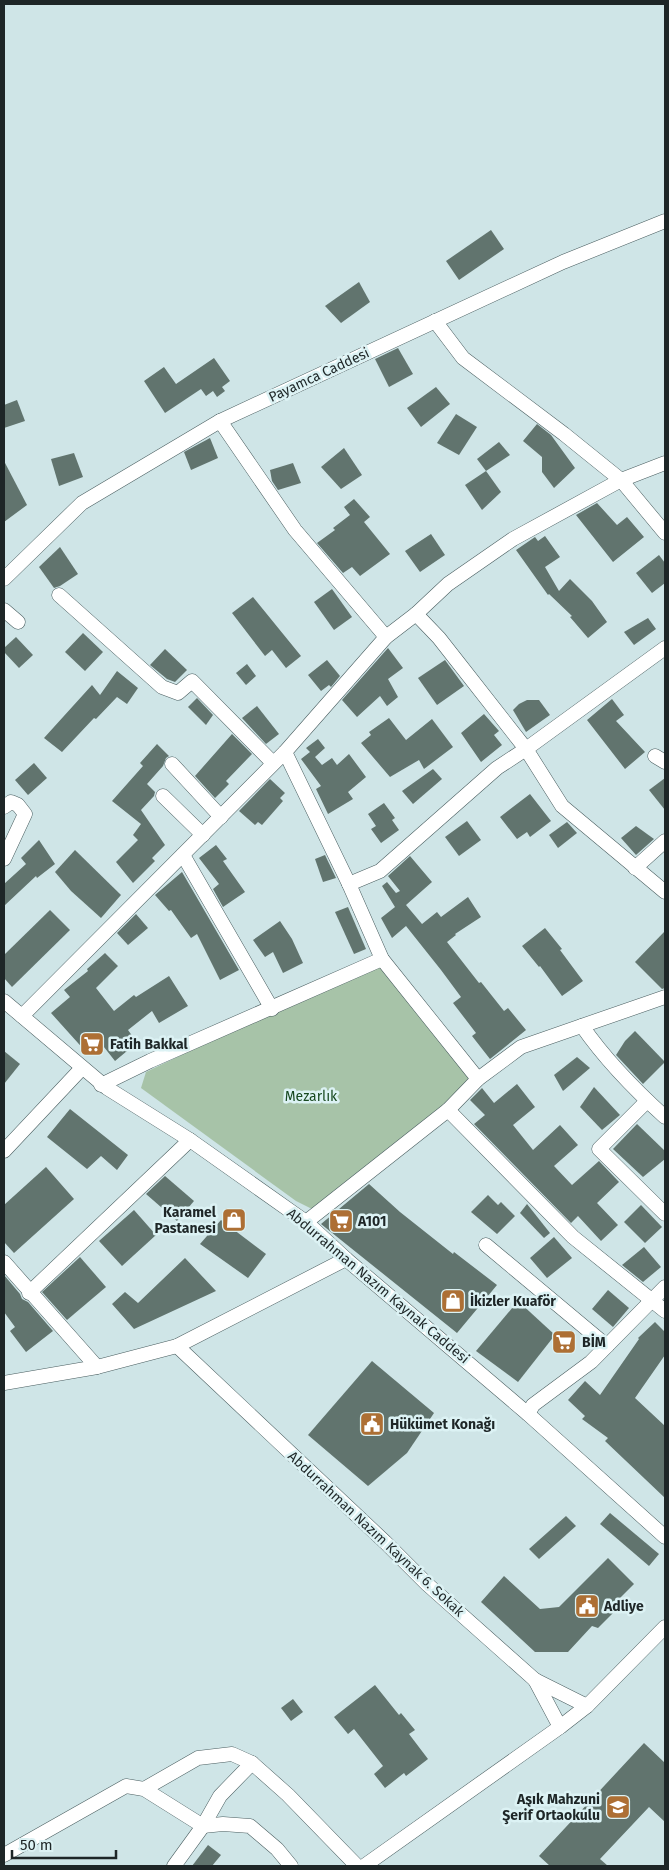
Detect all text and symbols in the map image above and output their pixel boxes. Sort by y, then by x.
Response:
street label: Payamca Caddesi [266,344,372,406]
supermarket icon: Fatih Bakkal [79,1031,105,1057]
place label: Fatih Bakkal [110,1036,188,1053]
park label: Mezarlık [285,1088,338,1105]
place label: Karamel Pastanesi [155,1204,217,1237]
street label: Abdurrahman Nazım Kaynak Caddesi [283,1205,473,1367]
shop icon: Karamel Pastanesi [221,1207,247,1233]
supermarket icon: A101 [328,1208,354,1234]
place label: A101 [357,1213,386,1230]
shop icon: İkizler Kuaför [440,1288,466,1314]
place label: İkizler Kuaför [470,1292,556,1310]
supermarket icon: BİM [551,1329,577,1355]
place label: BİM [582,1333,606,1351]
public building icon: Hükümet Konağı [359,1411,385,1437]
place label: Hükümet Konağı [390,1416,495,1433]
street label: Abdurrahman Nazım Kaynak 6. Sokak [284,1448,468,1621]
public building icon: Adliye [574,1593,600,1619]
place label: Adliye [603,1598,644,1615]
place label: Aşık Mahzuni Şerif Ortaokulu [502,1791,600,1825]
school or university icon: Aşık Mahzuni Şerif Ortaokulu [605,1794,631,1820]
scale bar [12,1828,116,1860]
text: 50 m [20,1836,53,1854]

